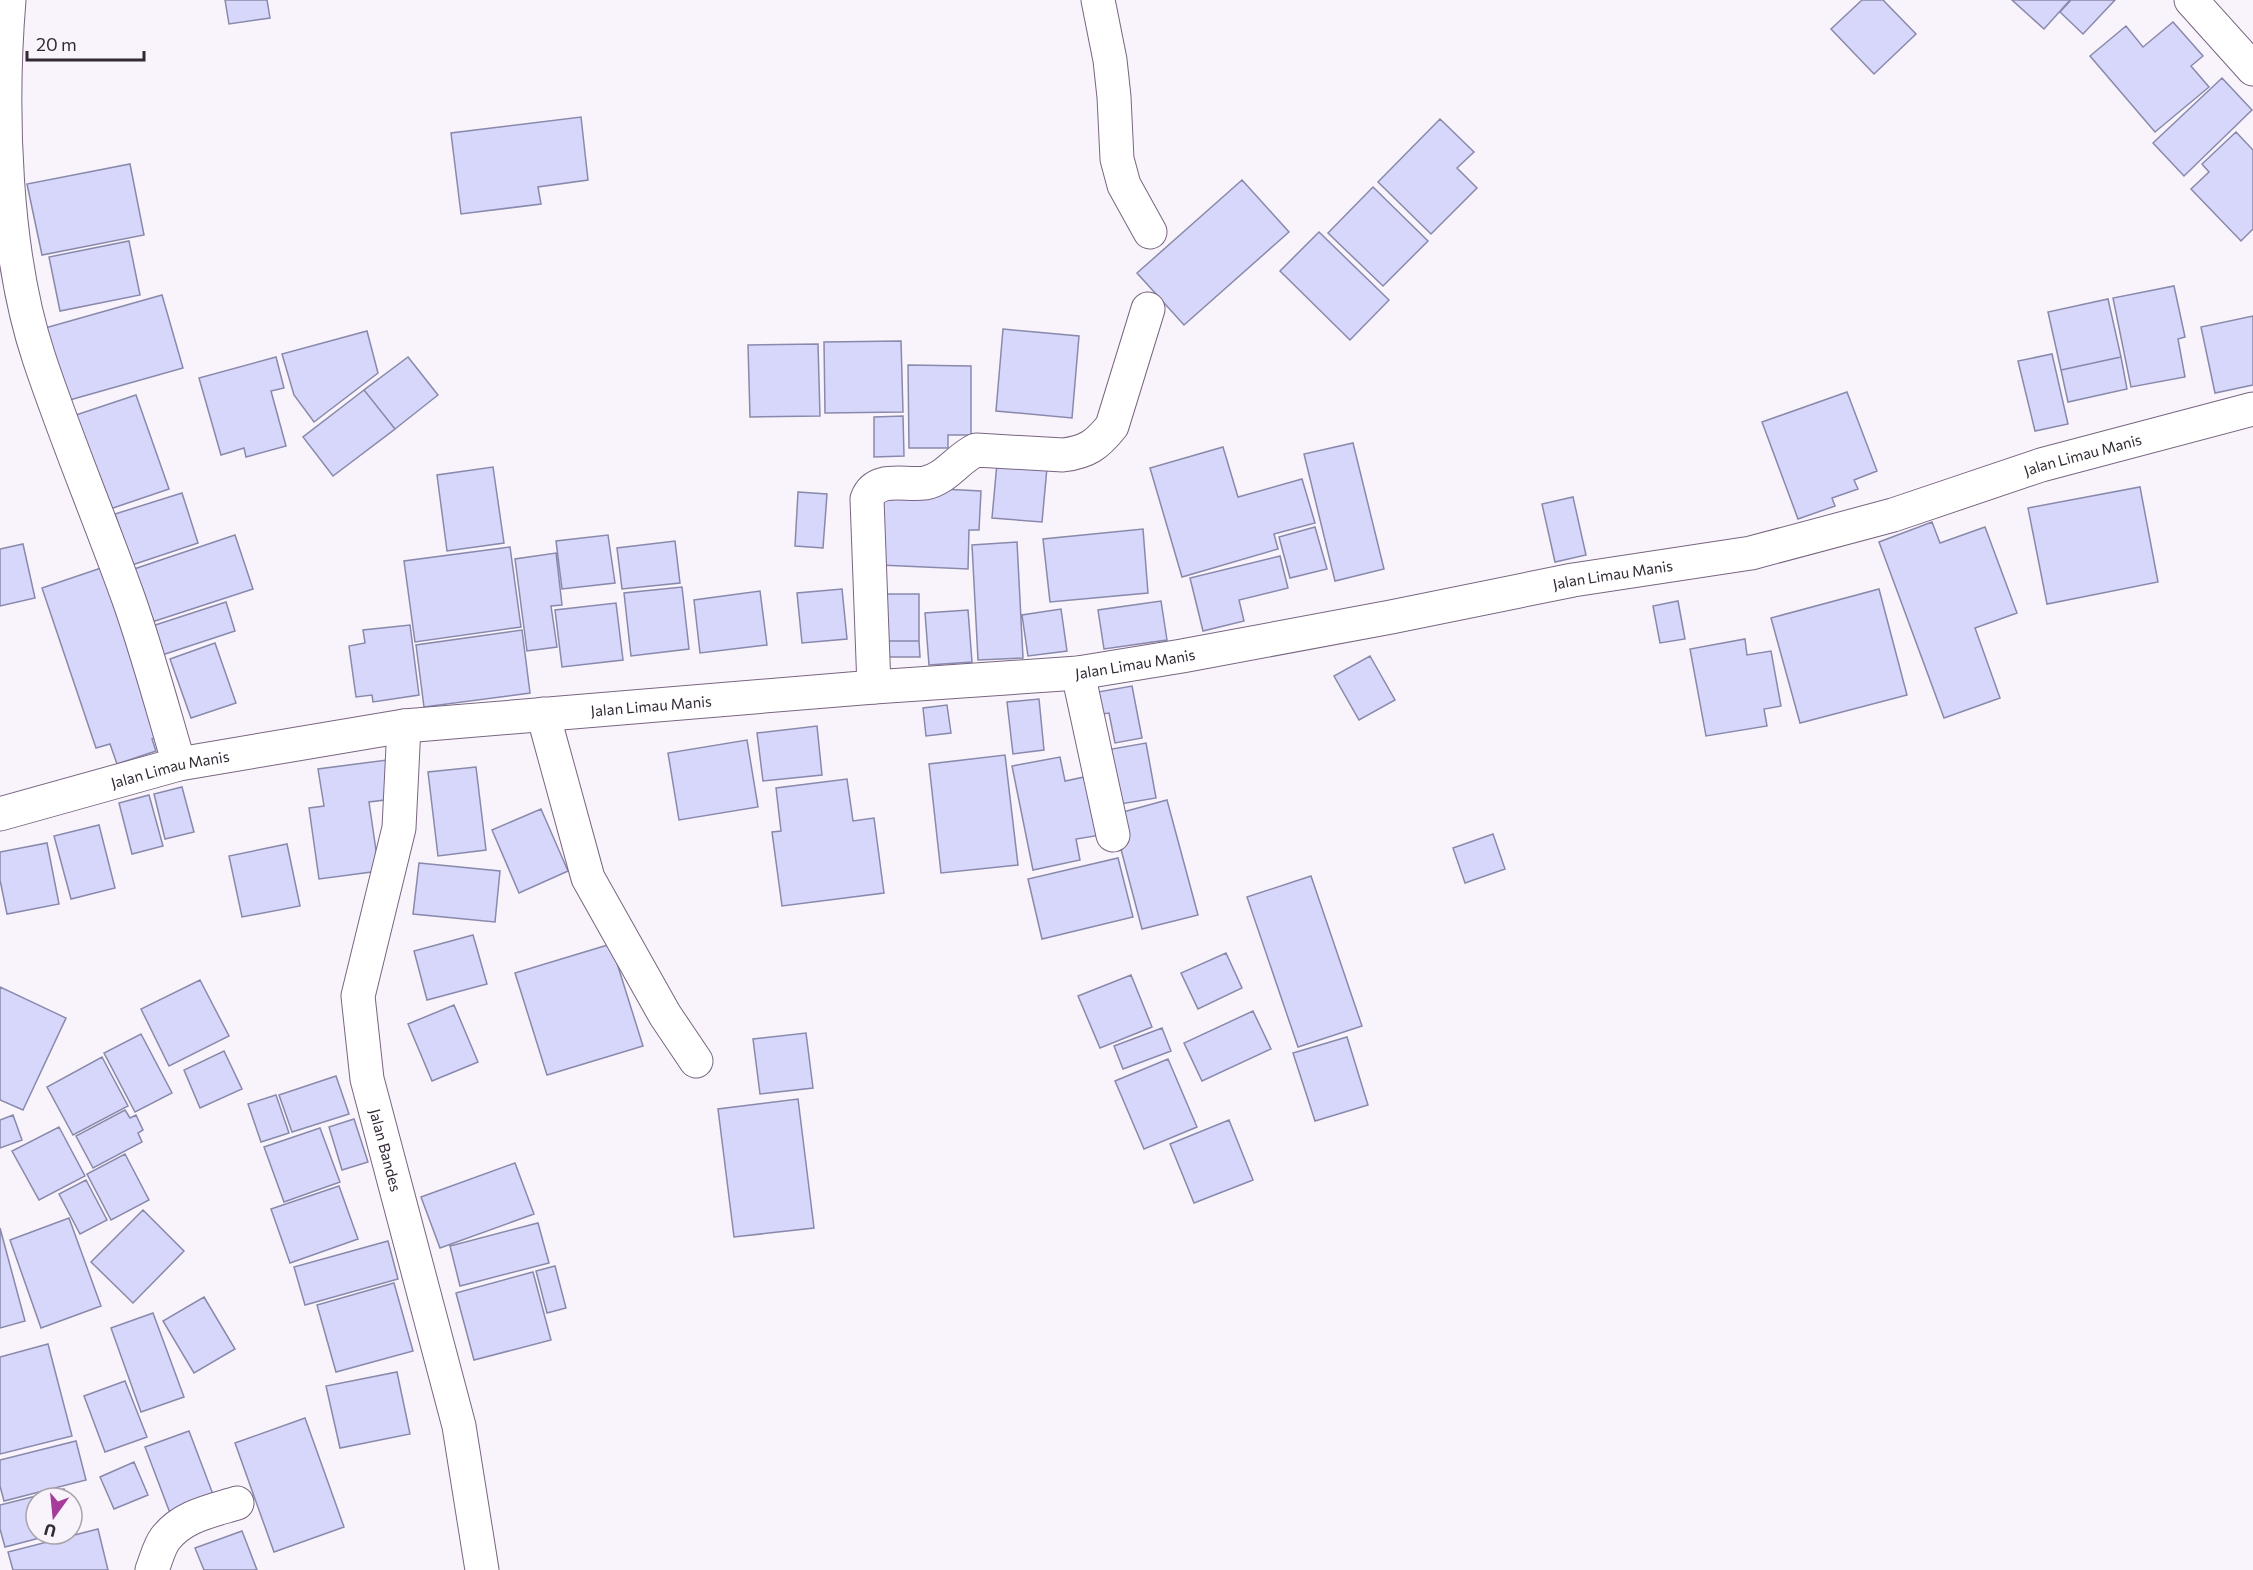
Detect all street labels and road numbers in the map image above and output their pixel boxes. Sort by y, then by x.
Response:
street label: Jalan Limau Manis [2021,430,2144,479]
street label: Jalan Limau Manis [1551,556,1674,593]
street label: Jalan Limau Manis [1075,645,1197,682]
street label: Jalan Limau Manis [590,691,713,719]
street label: Jalan Limau Manis [109,747,231,792]
street label: Jalan Bandes [366,1107,405,1194]

